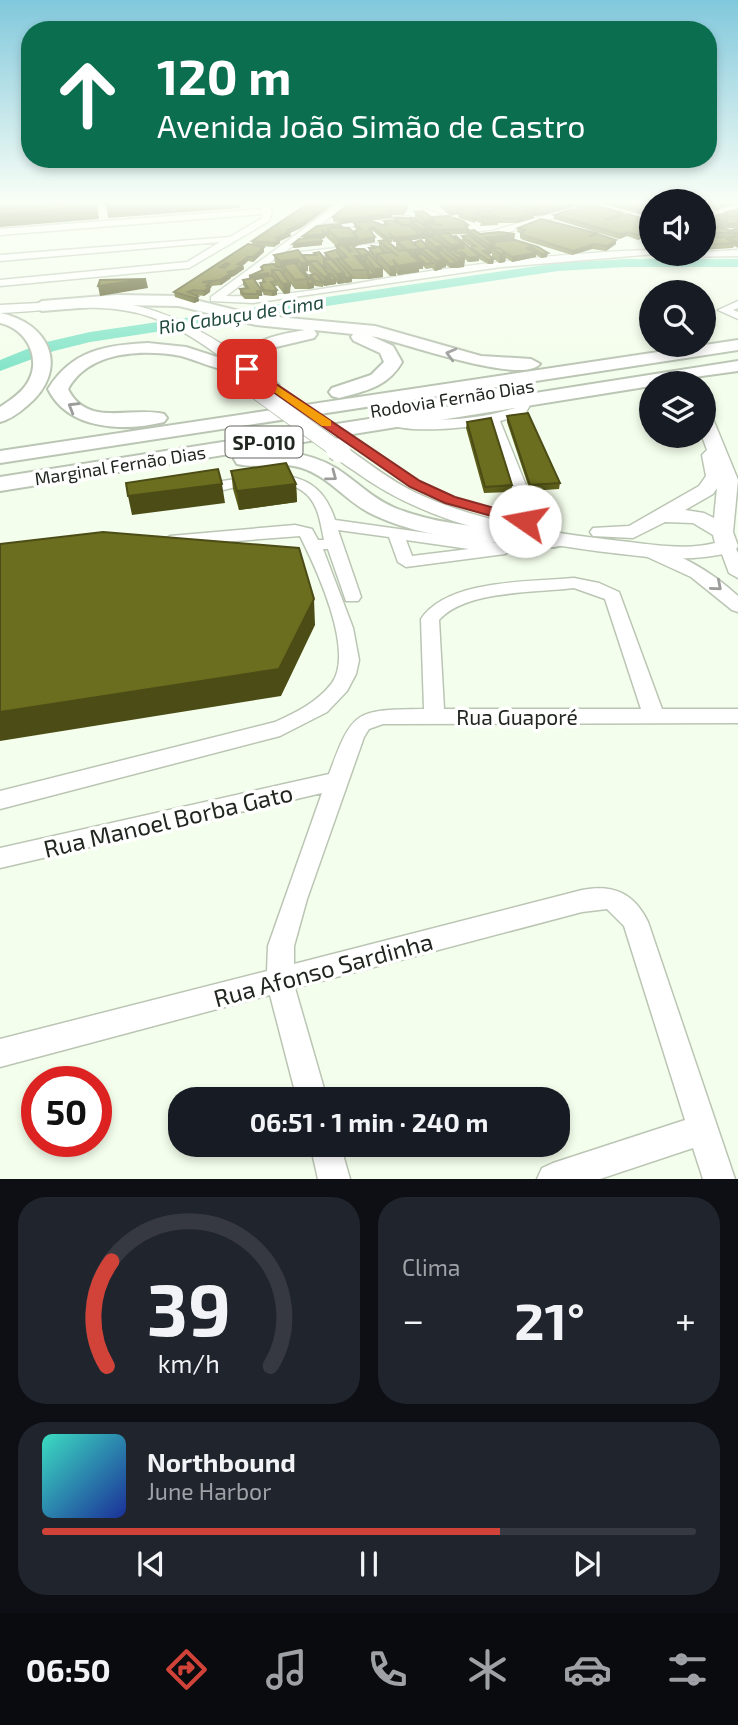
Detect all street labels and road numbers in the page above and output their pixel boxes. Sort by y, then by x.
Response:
street label: Rodovia Fernão Dias [368,374,536,422]
road number: SP-010 [226,426,302,458]
street label: Marginal Fernão Dias [33,441,207,489]
street label: Rua Guaporé [456,704,578,729]
street label: Rua Manoel Borba Gato [41,777,295,863]
street label: Rua Afonso Sardinha [210,926,436,1012]

